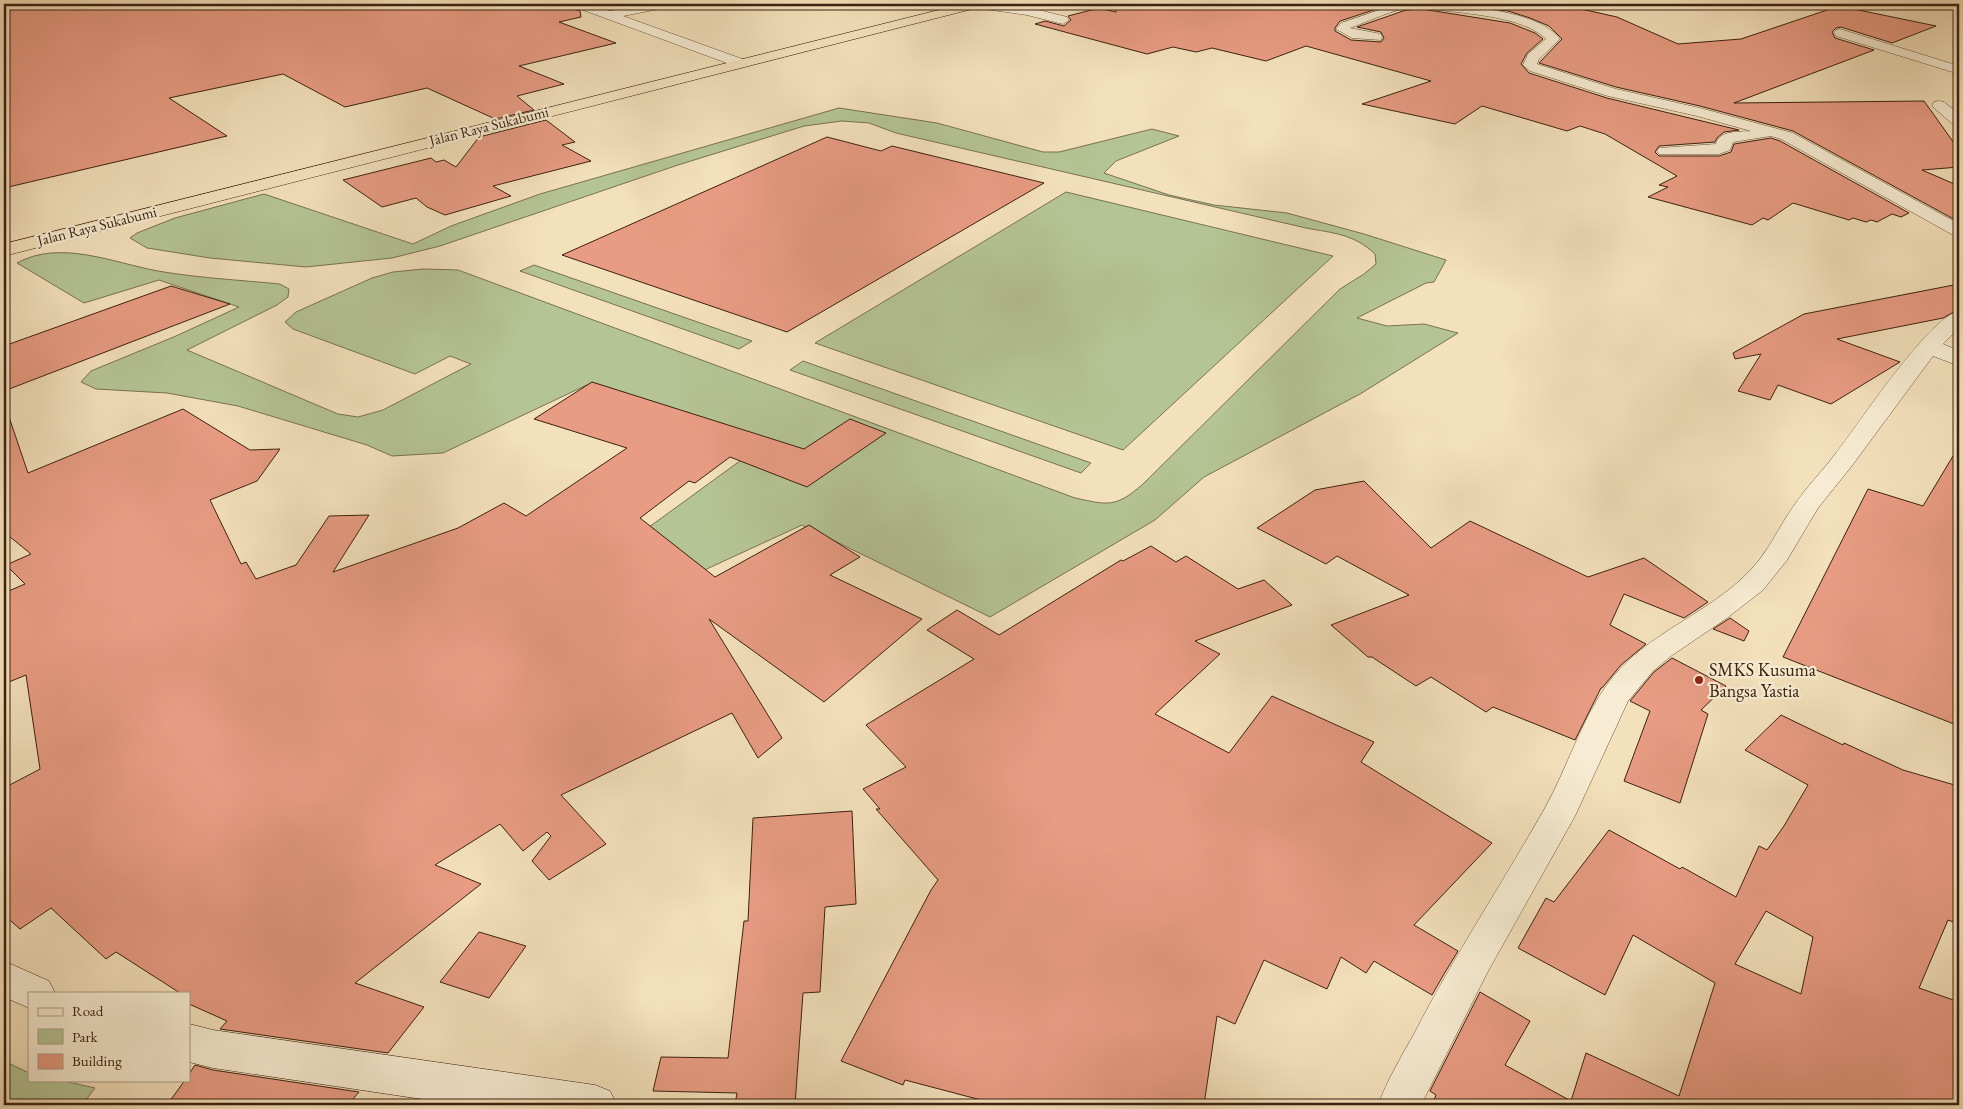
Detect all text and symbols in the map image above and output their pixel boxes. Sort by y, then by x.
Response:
street label: Jalan Raya Sukabumi [425,101,551,150]
street label: Jalan Raya Sukabumi [33,201,159,250]
place label: SMKS Kusuma Bangsa Yastia [1709,658,1817,702]
marker: SMKS Kusuma Bangsa Yastia [1693,674,1705,686]
legend [28,992,190,1082]
text: Road [72,1001,104,1020]
text: Park [72,1027,99,1046]
text: Building [72,1051,122,1070]

